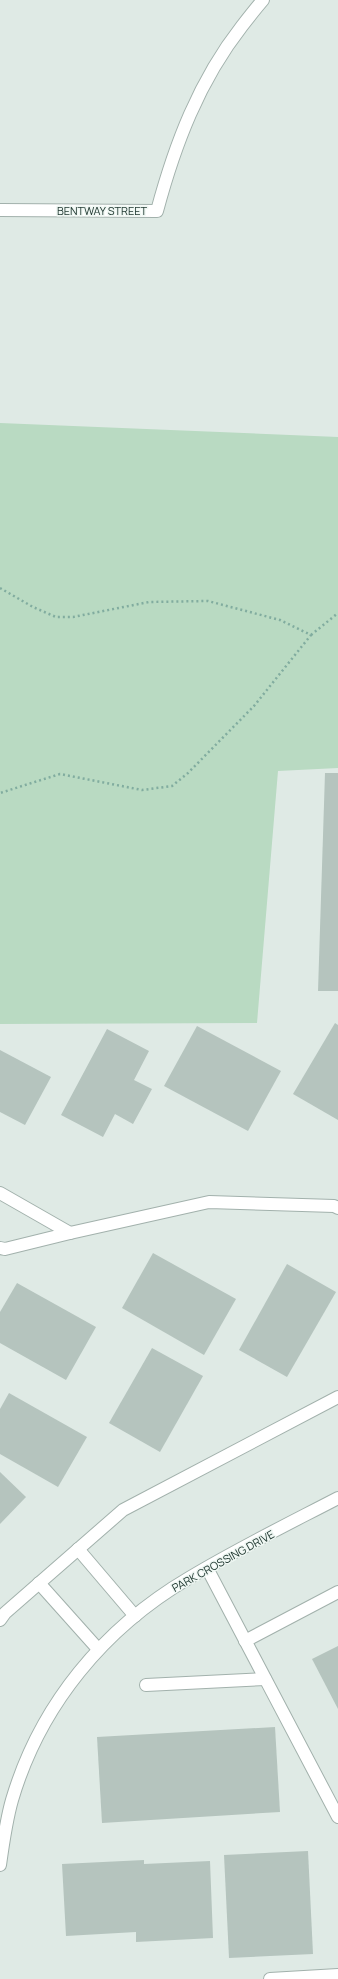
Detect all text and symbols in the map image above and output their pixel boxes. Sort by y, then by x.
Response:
street label: BENTWAY STREET [57,203,148,218]
street label: PARK CROSSING DRIVE [169,1526,277,1595]

